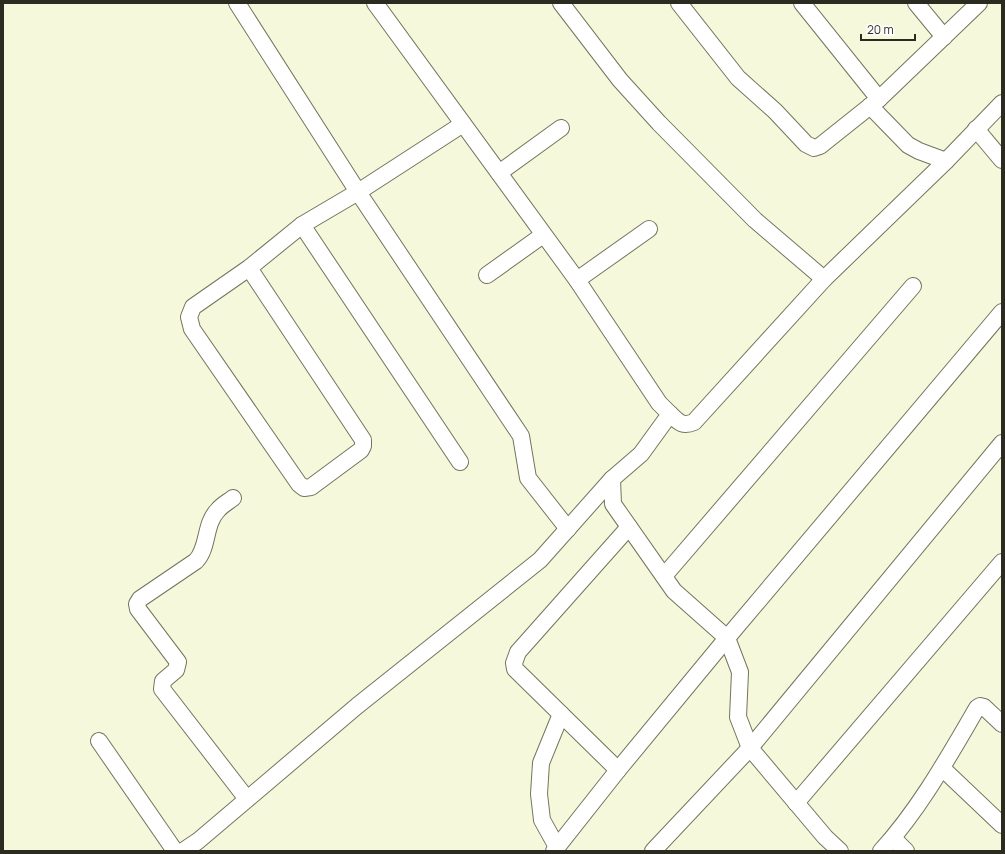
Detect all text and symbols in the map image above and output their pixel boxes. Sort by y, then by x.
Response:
scale bar [861,16,915,42]
text: 20 m [867,21,894,38]

